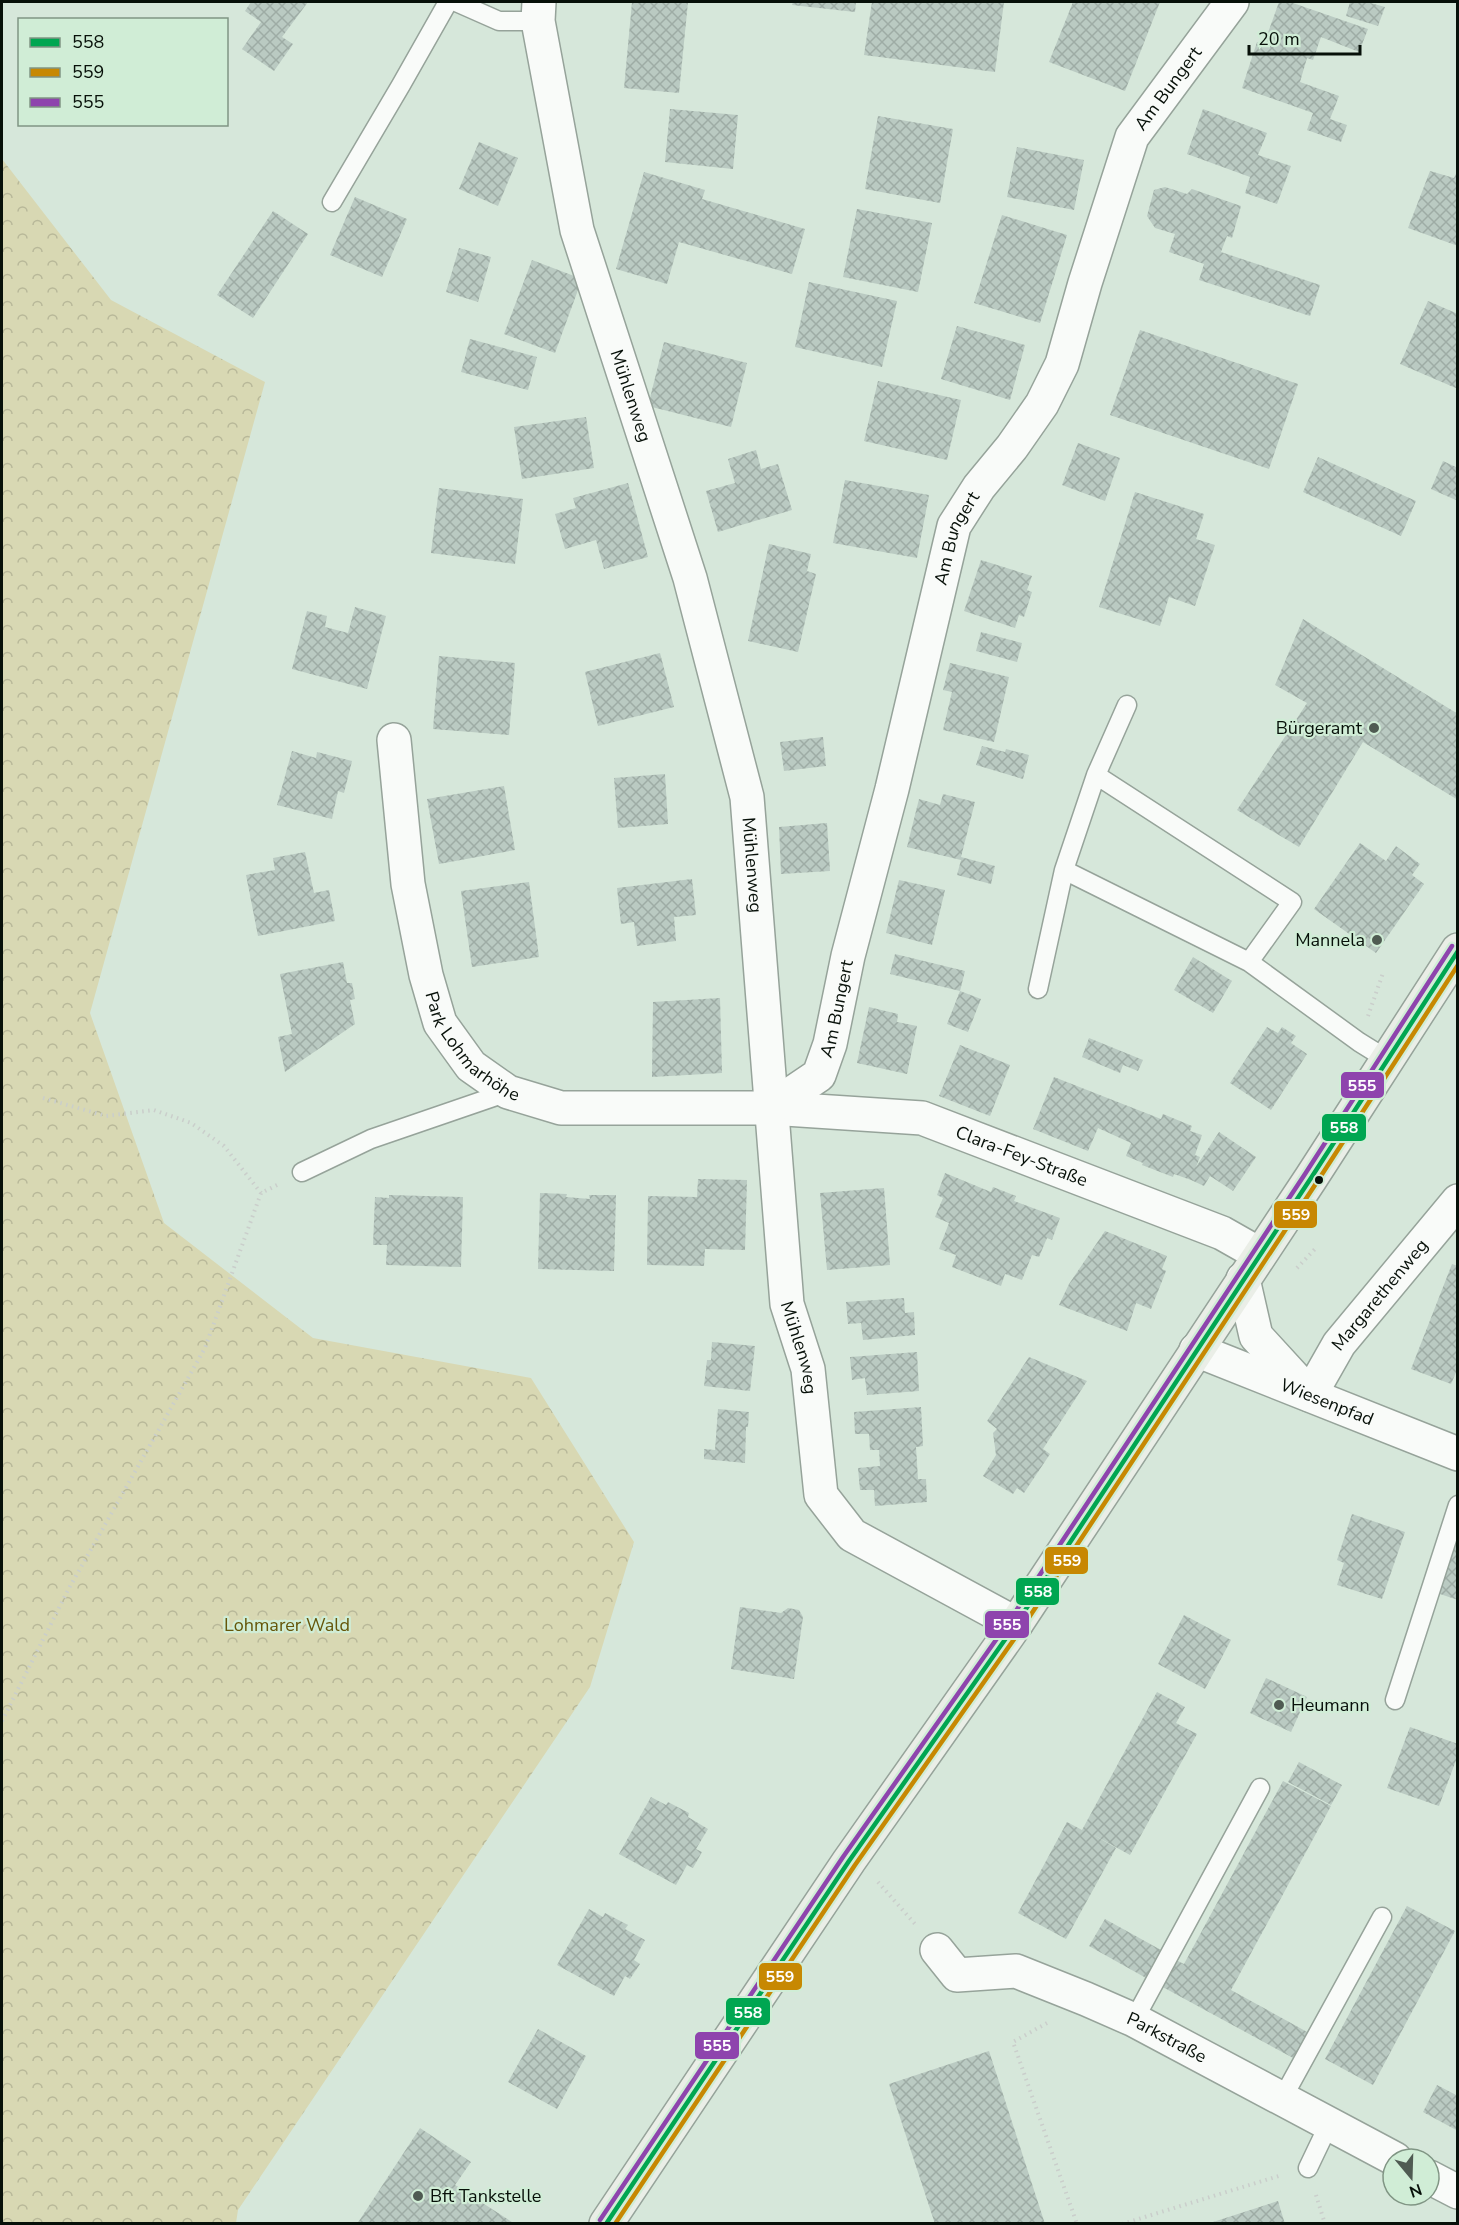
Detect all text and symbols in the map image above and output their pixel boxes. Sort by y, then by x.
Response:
legend [18,18,228,126]
scale bar [1249,18,1360,56]
text: 20 m [1258,27,1300,51]
text: 558 [72,30,104,54]
street label: Am Bungert [1129,41,1207,135]
text: 559 [72,60,104,84]
text: 555 [72,90,104,114]
street label: Mühlenweg [605,347,657,445]
street label: Am Bungert [928,486,985,587]
place label: Bürgeramt [1276,716,1363,740]
marker: Bürgeramt [1367,721,1381,735]
street label: Mühlenweg [737,816,768,914]
place label: Mannela [1295,928,1365,952]
marker: Mannela [1370,933,1384,947]
street label: Am Bungert [814,957,859,1061]
street label: Park Lohmarhöhe [419,988,522,1107]
line badge: 555 [1340,1071,1385,1099]
text: 555 [1348,1075,1376,1097]
line badge: 558 [1321,1113,1367,1142]
text: 558 [1330,1117,1358,1139]
street label: Clara-Fey-Straße [952,1120,1091,1192]
unlabelled marker [1313,1174,1325,1186]
line badge: 559 [1273,1200,1318,1229]
text: 559 [1282,1204,1310,1226]
street label: Margarethenweg [1326,1234,1433,1356]
street label: Mühlenweg [775,1298,823,1395]
street label: Wiesenpfad [1277,1373,1377,1431]
line badge: 559 [1044,1546,1089,1575]
text: 559 [1053,1550,1081,1572]
line badge: 558 [1015,1577,1060,1606]
text: 558 [1024,1581,1052,1603]
line badge: 555 [984,1610,1030,1639]
park label: Lohmarer Wald [224,1613,350,1637]
text: 555 [993,1614,1021,1636]
place label: Heumann [1291,1693,1370,1717]
marker: Heumann [1272,1698,1286,1712]
line badge: 559 [758,1962,803,1991]
text: 559 [766,1966,794,1988]
line badge: 558 [725,1997,771,2026]
text: 558 [734,2002,762,2024]
street label: Parkstraße [1123,2006,1211,2069]
line badge: 555 [694,2031,740,2060]
text: 555 [703,2035,731,2057]
north arrow [1381,2147,1441,2207]
text: N [1406,2178,1425,2203]
place label: Bft Tankstelle [430,2184,541,2208]
marker: Bft Tankstelle [411,2189,425,2203]

